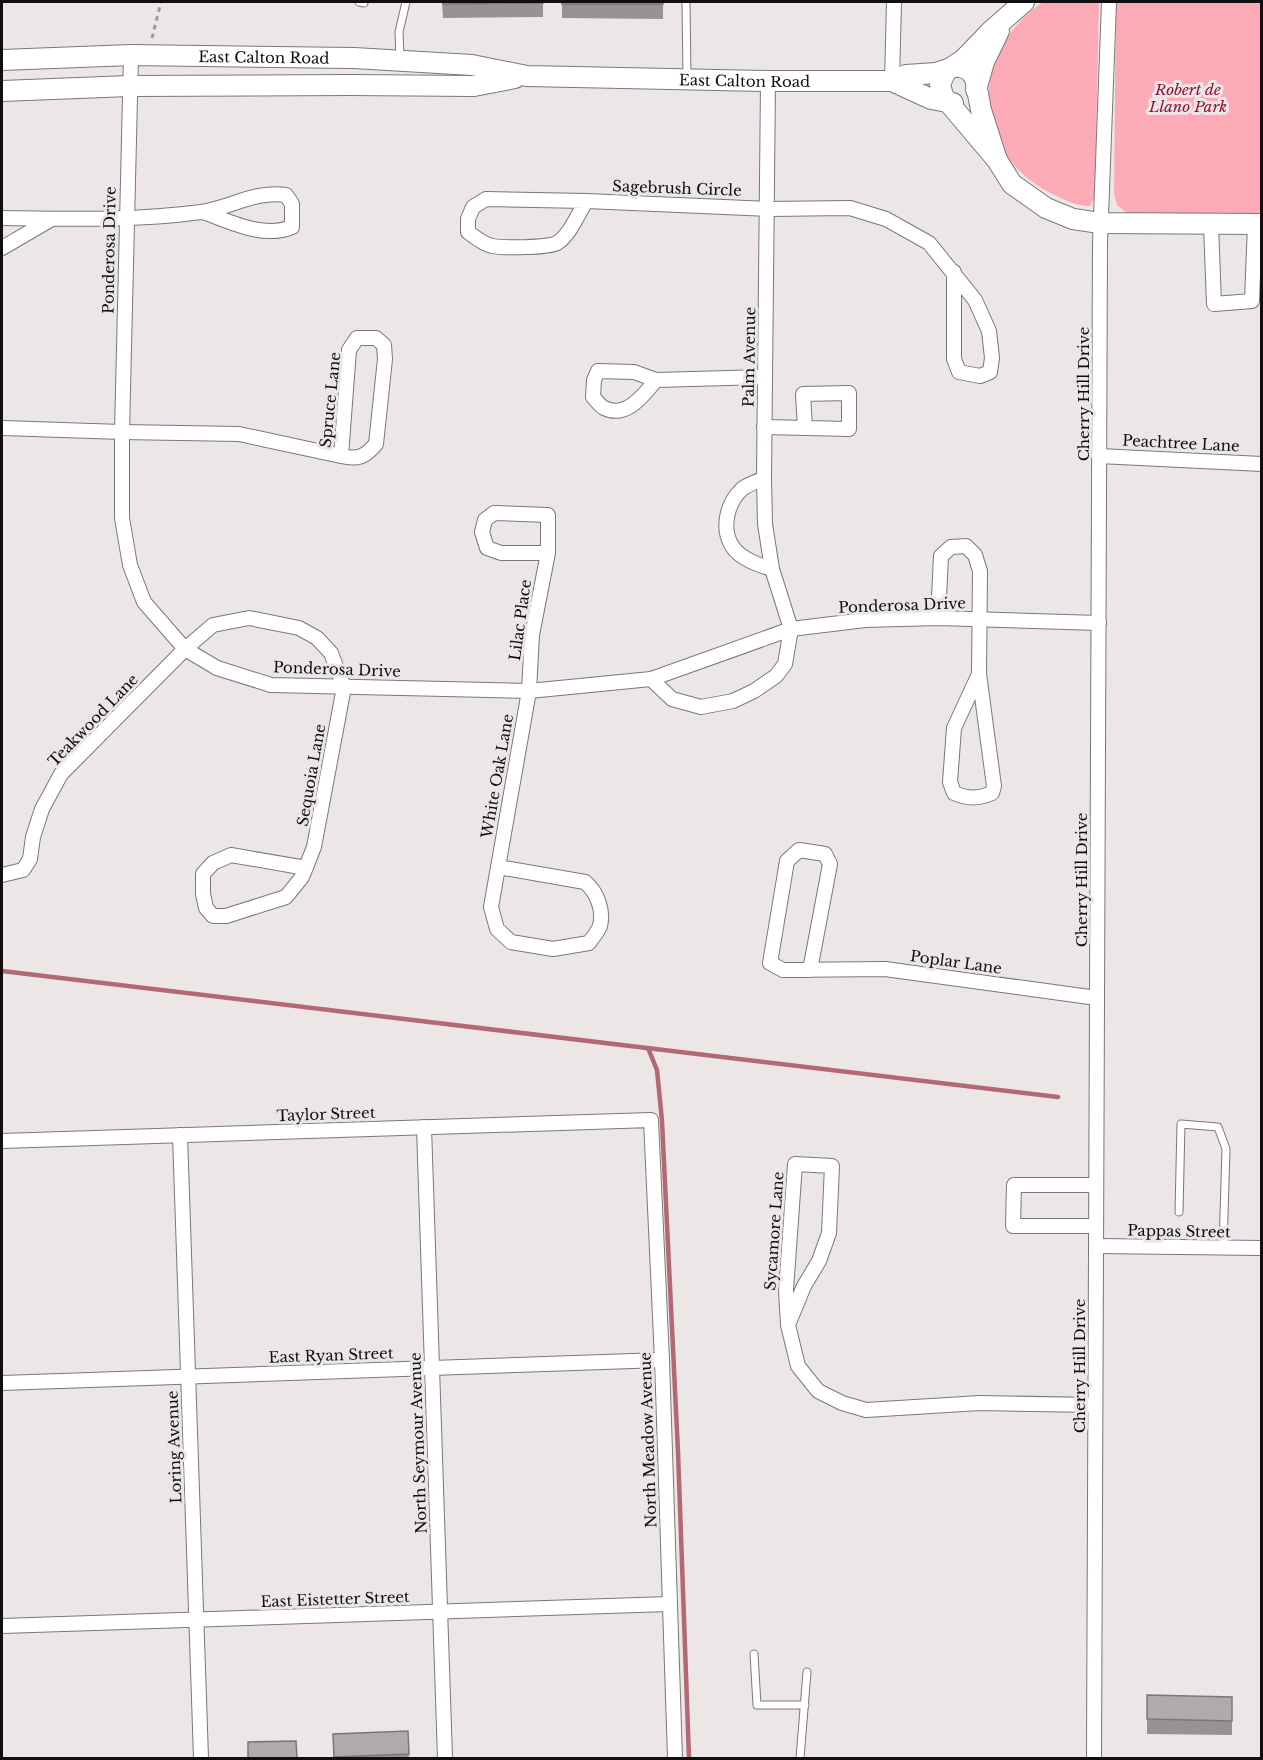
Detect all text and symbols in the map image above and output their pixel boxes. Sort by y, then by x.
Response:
street label: East Calton Road [198,46,330,67]
street label: East Calton Road [679,70,810,91]
park label: Robert de Llano Park [1148,80,1227,116]
street label: Sagebrush Circle [612,176,742,200]
street label: Ponderosa Drive [98,186,120,314]
street label: Palm Avenue [739,307,759,407]
street label: Cherry Hill Drive [1074,327,1093,461]
street label: Spruce Lane [316,351,344,449]
street label: Peachtree Lane [1122,430,1240,456]
street label: Lilac Place [505,578,535,662]
street label: Ponderosa Drive [838,593,966,617]
street label: Ponderosa Drive [273,657,401,681]
street label: Teakwood Lane [44,670,142,770]
street label: White Oak Lane [477,712,517,841]
street label: Sequoia Lane [293,722,329,828]
street label: Cherry Hill Drive [1072,813,1091,947]
street label: Poplar Lane [909,946,1003,978]
street label: Taylor Street [276,1103,376,1125]
street label: Sycamore Lane [760,1171,788,1291]
street label: Pappas Street [1127,1221,1231,1241]
street label: Cherry Hill Drive [1070,1299,1089,1433]
street label: East Ryan Street [268,1343,394,1367]
street label: North Seymour Avenue [405,1352,431,1534]
street label: North Meadow Avenue [635,1352,661,1528]
street label: Loring Avenue [163,1390,185,1504]
street label: East Eistetter Street [260,1587,410,1611]

